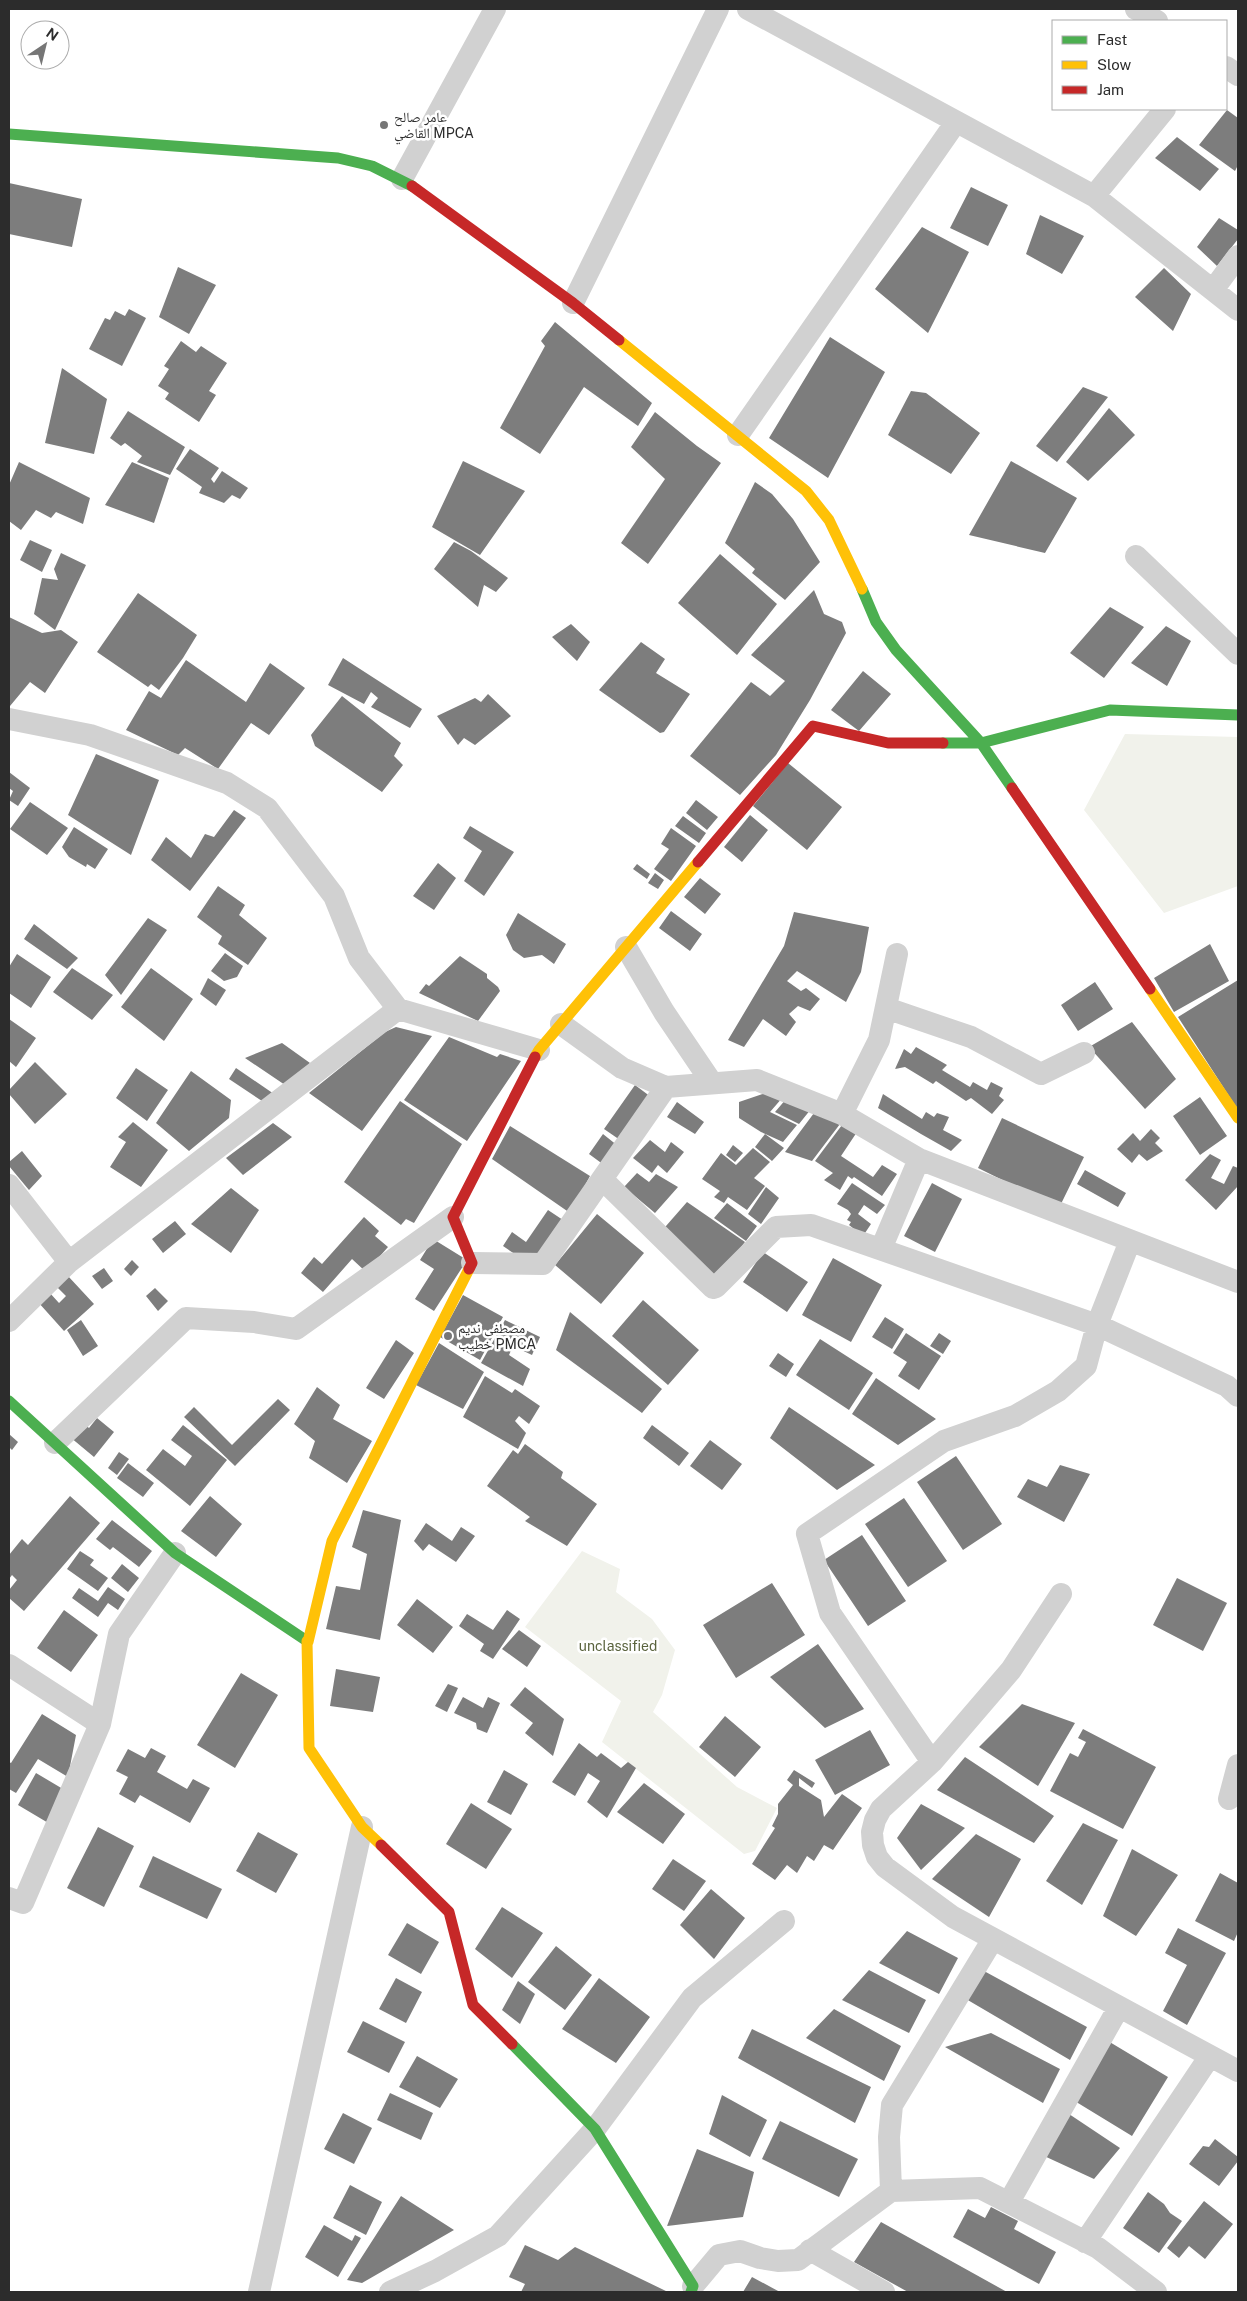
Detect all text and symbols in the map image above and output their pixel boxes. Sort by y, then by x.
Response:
north arrow [20,20,70,70]
legend [1052,20,1227,110]
text: N [43,25,62,44]
text: Fast [1097,31,1127,48]
text: Slow [1097,56,1132,73]
text: Jam [1097,81,1124,98]
place label: عامر صالح القاضي MPCA [394,109,474,145]
marker: عامر صالح القاضي MPCA [378,119,390,131]
place label: مصطفى نديم خطيب PMCA [458,1320,536,1352]
marker: مصطفى نديم خطيب PMCA [442,1330,454,1342]
park label: unclassified [579,1638,657,1654]

